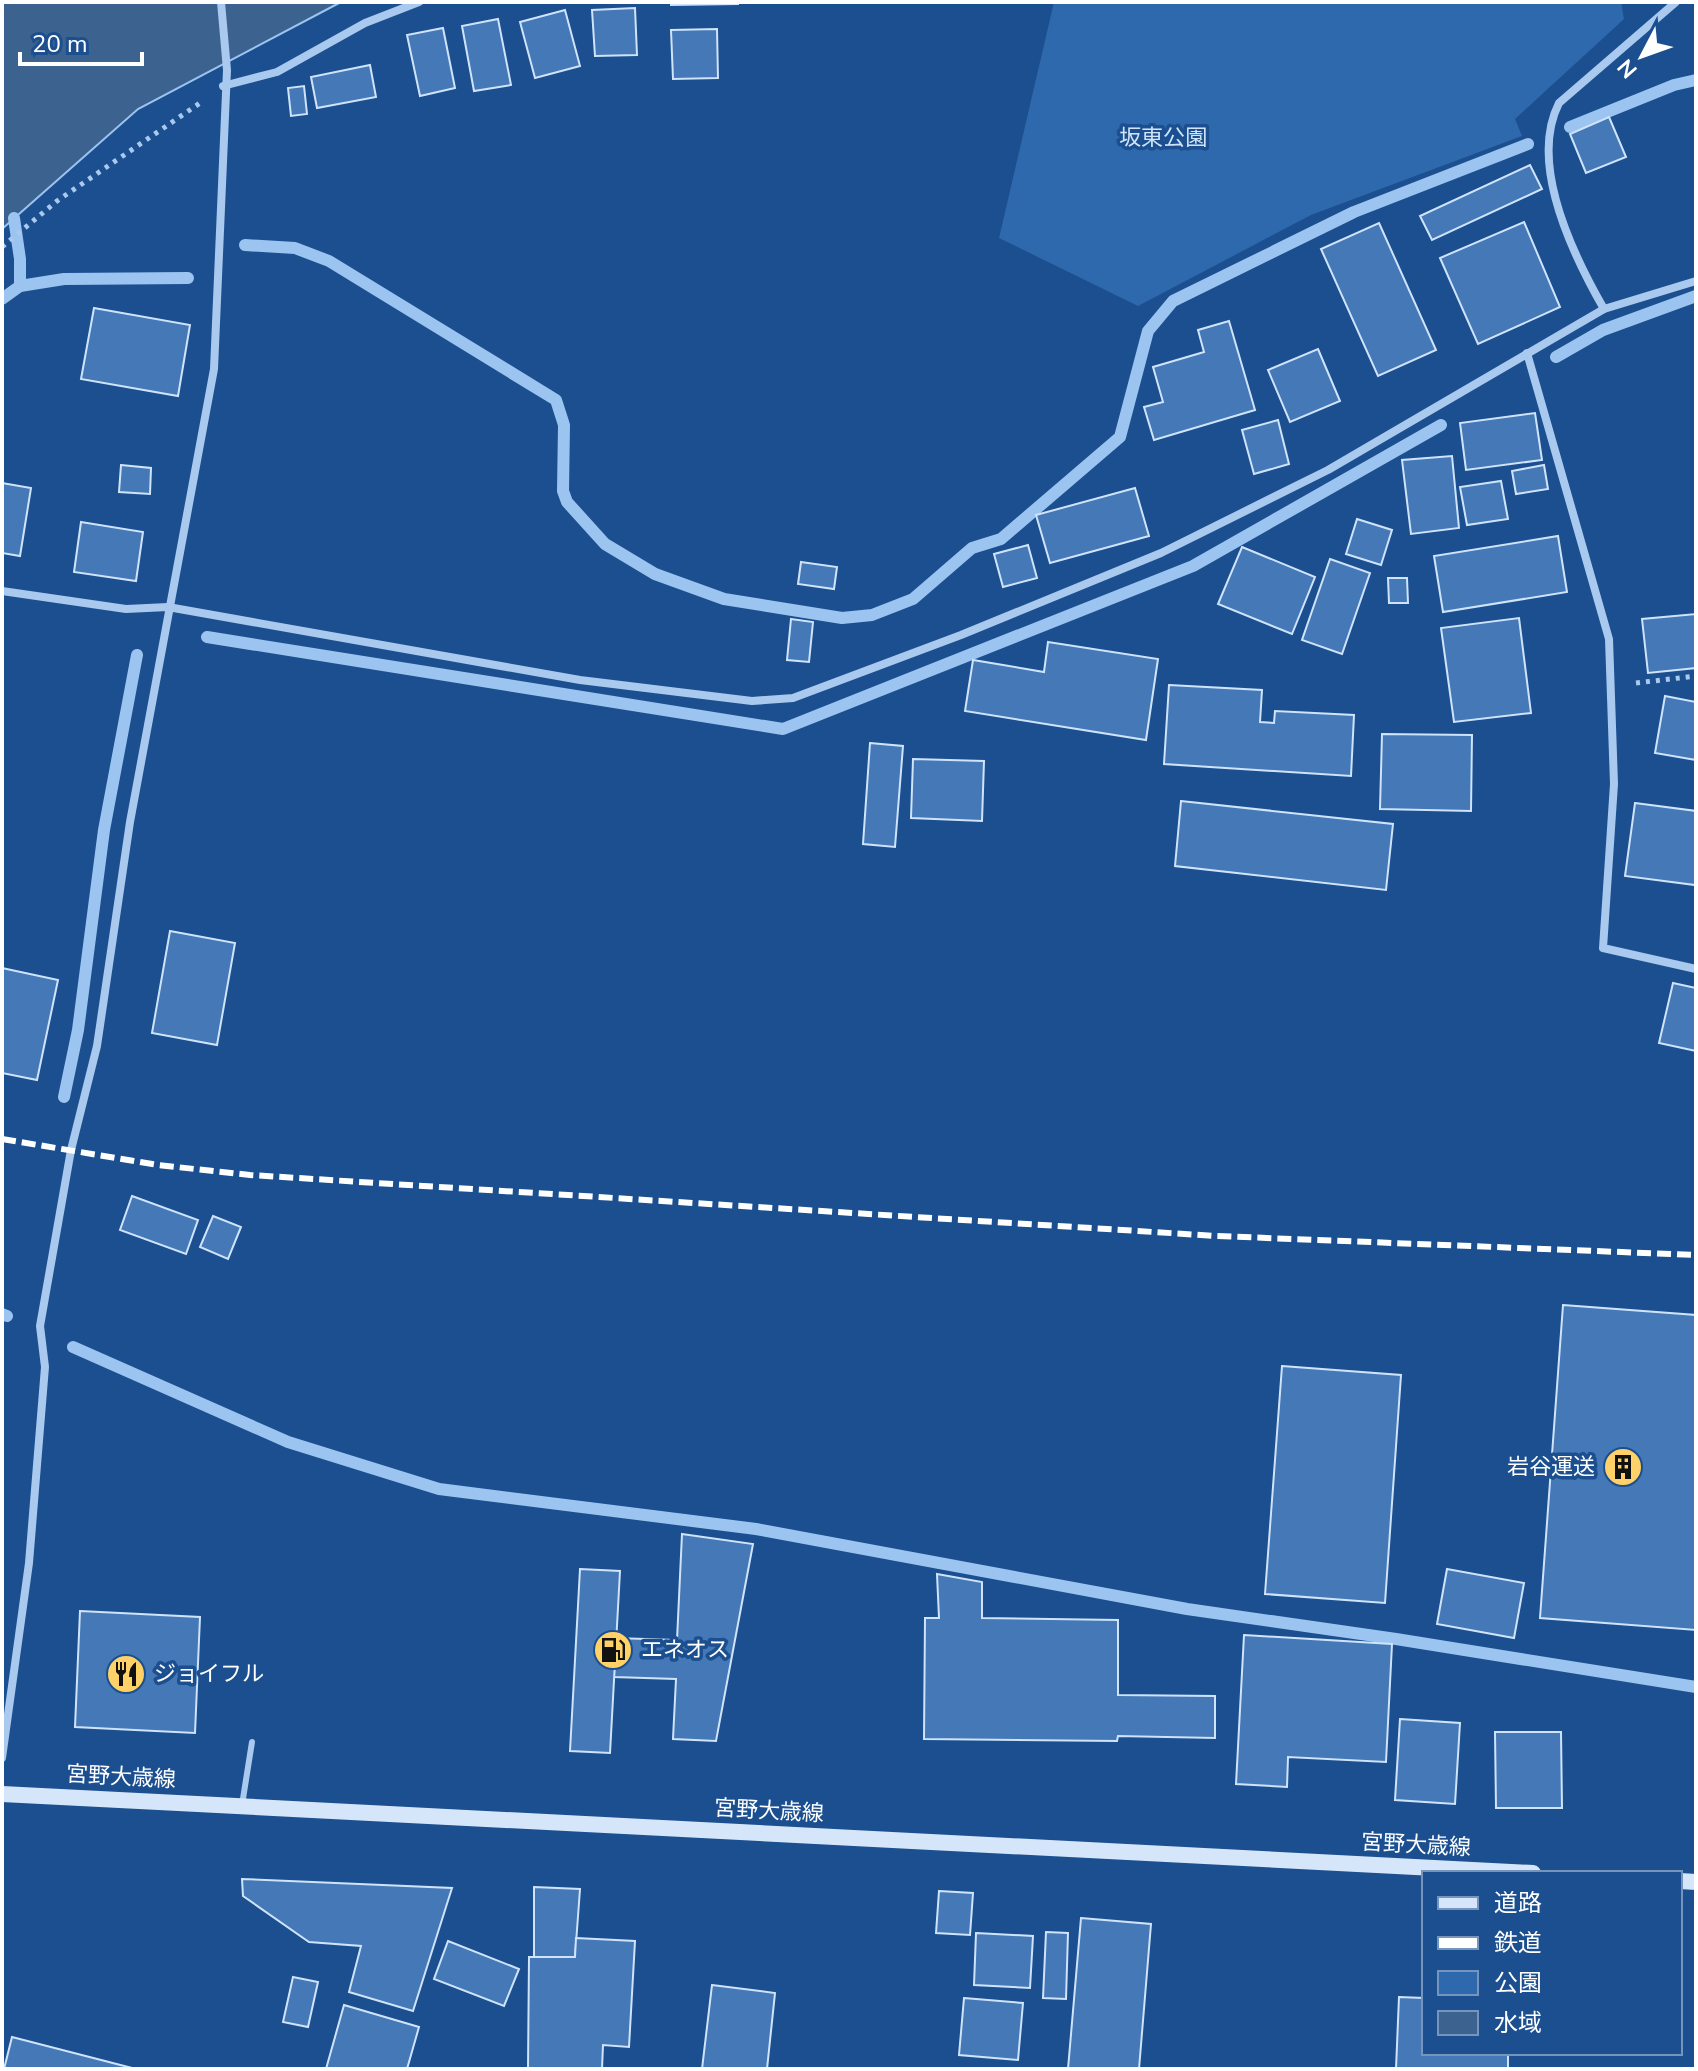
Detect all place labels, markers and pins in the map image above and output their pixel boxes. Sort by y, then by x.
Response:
building icon: 岩谷運送 [1602,1446,1644,1488]
place label: 岩谷運送 [1507,1452,1595,1482]
fuel station icon: エネオス [592,1629,634,1671]
place label: エネオス [641,1635,729,1665]
restaurant icon: ジョイフル [105,1653,147,1695]
place label: ジョイフル [154,1659,264,1689]

